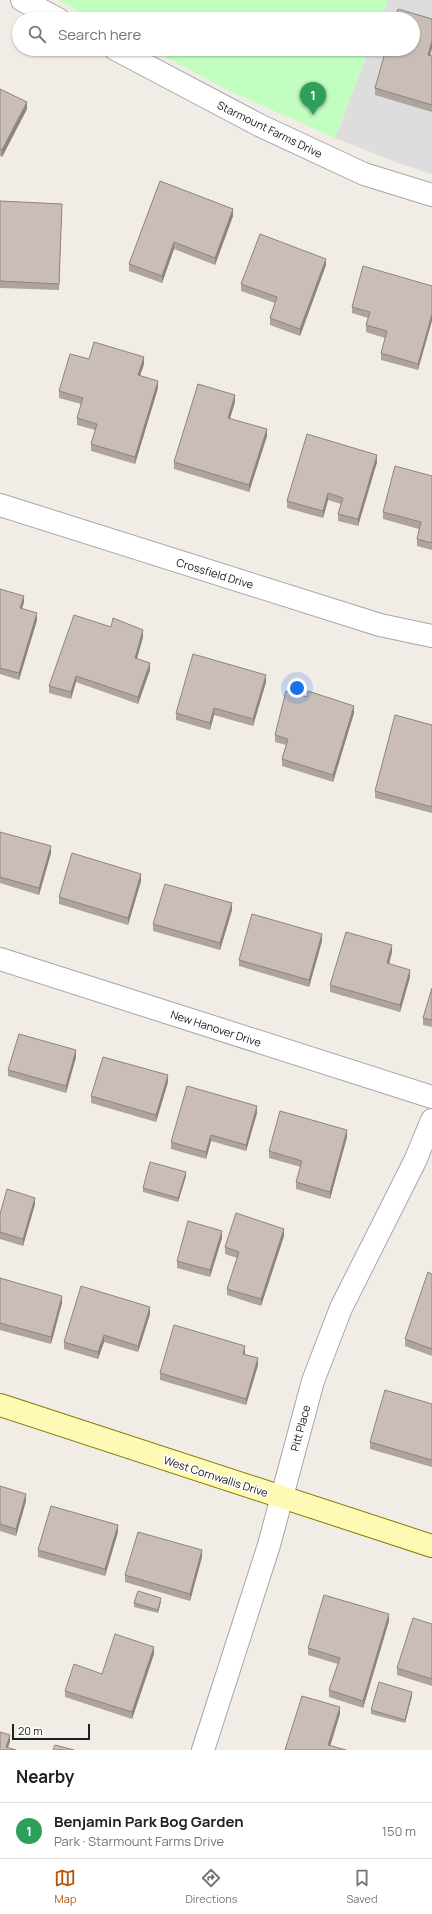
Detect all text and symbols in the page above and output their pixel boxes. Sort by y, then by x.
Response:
search box [12,12,420,56]
icon: search [26,23,48,45]
text: Search here [58,24,141,45]
pin: 1 [300,82,326,115]
street label: Starmount Farms Drive [215,97,326,161]
street label: Crossfield Drive [175,554,256,592]
your location [287,678,307,698]
street label: New Hanover Drive [169,1006,264,1050]
street label: Pitt Place [287,1403,314,1453]
street label: West Cornwallis Drive [162,1452,271,1500]
scale bar [12,1722,90,1741]
text: 20 m [18,1723,43,1738]
text: Nearby [16,1765,74,1788]
text: Benjamin Park Bog Garden [54,1811,244,1832]
text: 1 [26,1822,32,1840]
text: 150 m [382,1822,416,1840]
text: Park · Starmount Farms Drive [54,1832,224,1850]
tab: Map [54,1867,76,1906]
tab: Directions [185,1867,238,1906]
tab: Saved [347,1867,378,1906]

